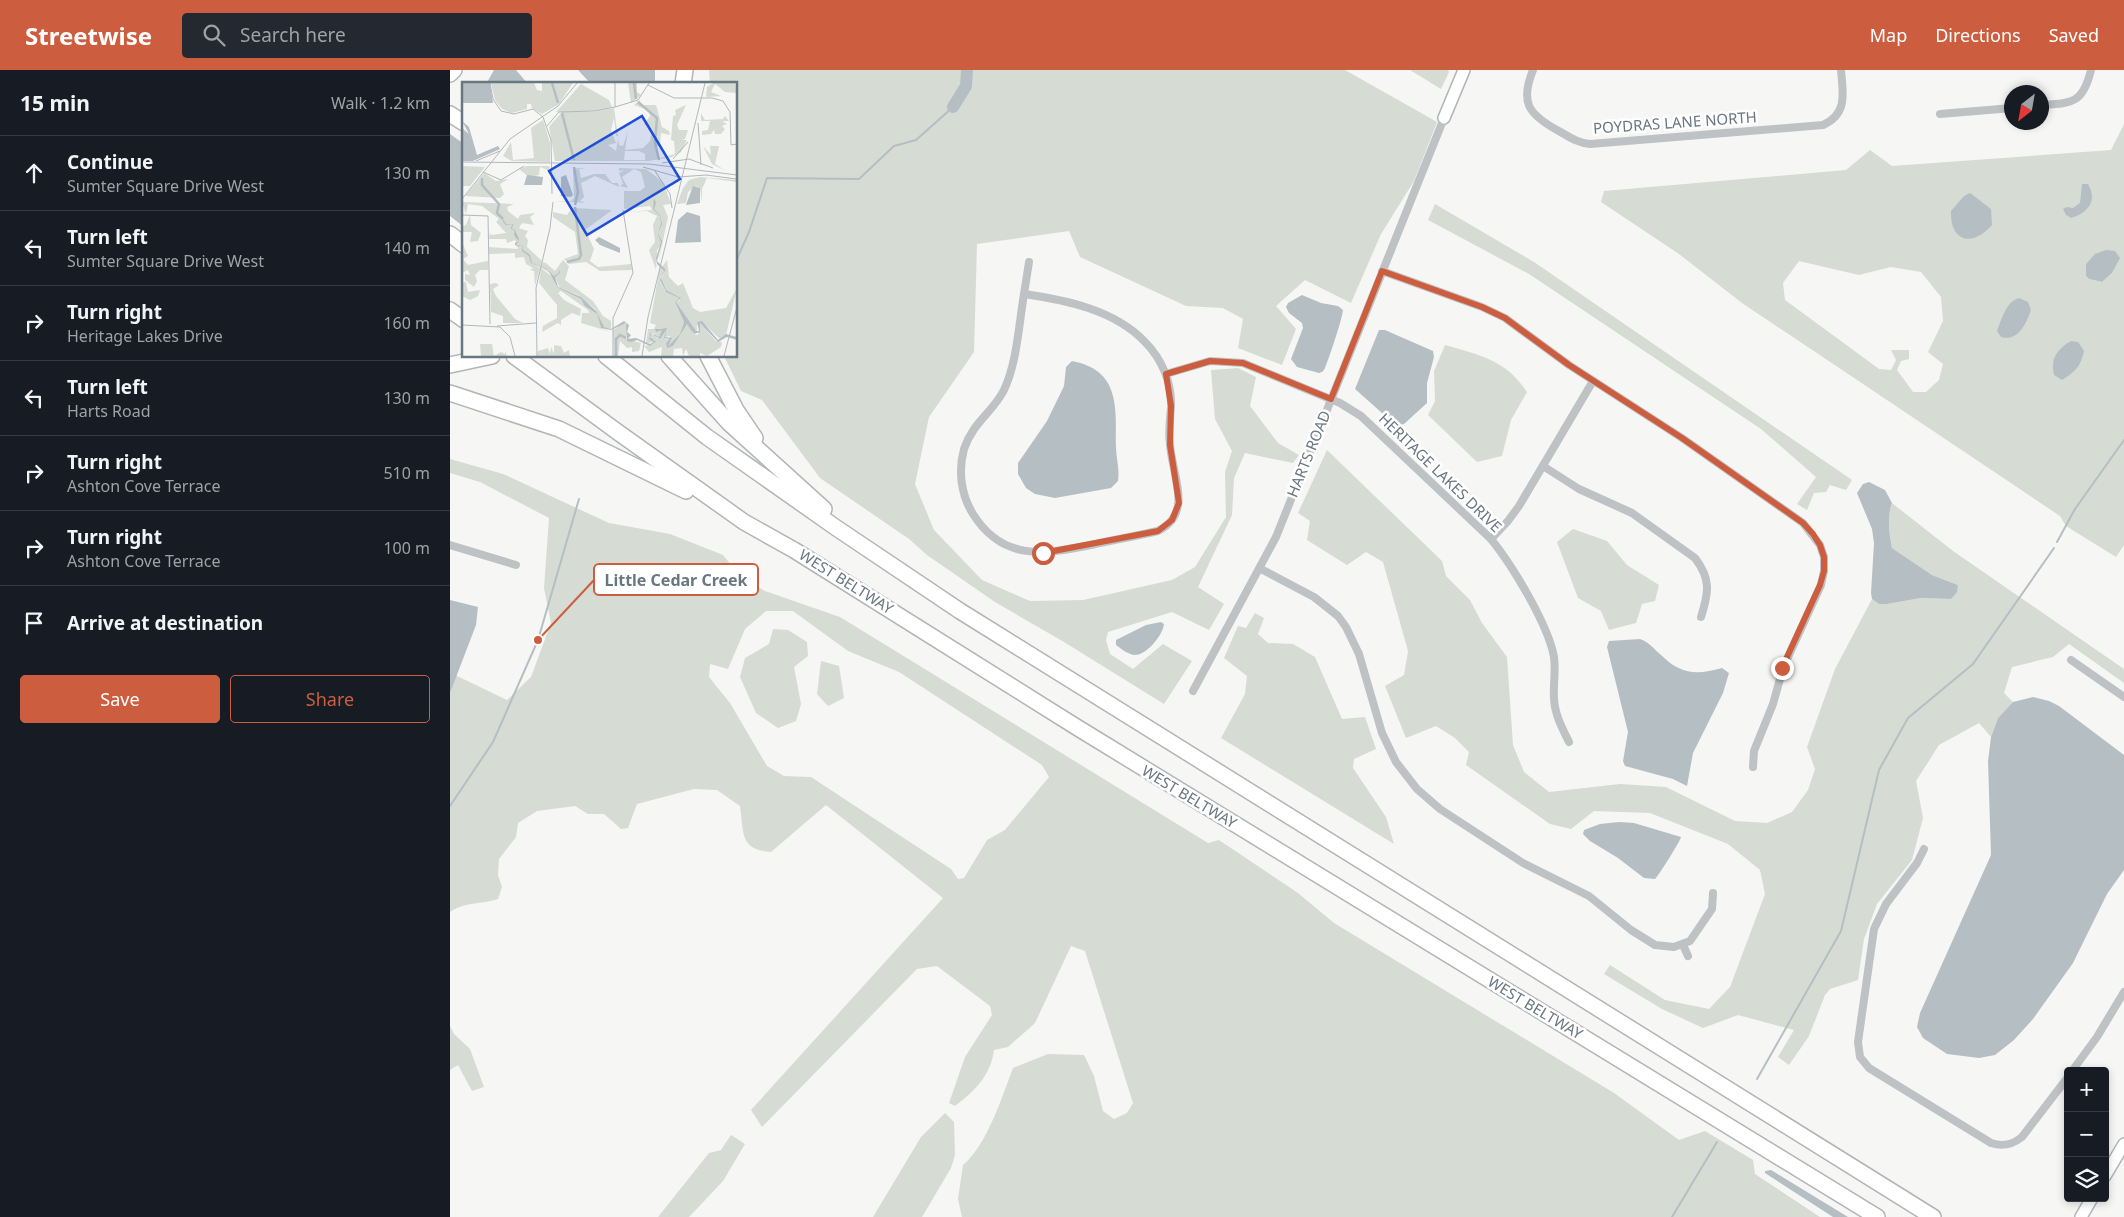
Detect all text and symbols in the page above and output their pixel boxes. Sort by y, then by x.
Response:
search box [182,13,532,58]
text: Streetwise [25,19,152,52]
icon: search [200,21,228,49]
text: Search here [240,22,346,48]
text: Map [1870,23,1907,47]
text: Directions [1935,23,2021,47]
text: Saved [2049,23,2099,47]
inset map [462,82,738,358]
north arrow [2004,85,2049,130]
text: 15 min [20,89,90,117]
text: Walk · 1.2 km [331,92,430,114]
street label: POYDRAS LANE NORTH [1592,106,1757,138]
text: Continue [67,149,153,175]
icon: ahead [20,159,48,187]
text: 130 m [383,162,430,184]
text: Sumter Square Drive West [67,175,264,197]
text: Turn left [67,224,148,250]
icon: left [20,234,48,262]
text: 140 m [383,237,430,259]
text: Sumter Square Drive West [67,250,264,272]
text: Turn right [67,299,162,325]
icon: right [20,309,48,337]
text: 160 m [383,312,430,334]
text: Heritage Lakes Drive [67,325,223,347]
text: Turn left [67,374,148,400]
icon: left [20,384,48,412]
text: 130 m [383,387,430,409]
text: Harts Road [67,400,151,422]
street label: HARTS ROAD [1282,407,1335,500]
street label: HERITAGE LAKES DRIVE [1375,408,1506,536]
text: Turn right [67,449,162,475]
icon: right [20,459,48,487]
text: 510 m [383,462,430,484]
text: Ashton Cove Terrace [67,475,220,497]
text: Turn right [67,524,162,550]
icon: right [20,534,48,562]
text: 100 m [383,537,430,559]
route start [1032,542,1055,565]
street label: WEST BELTWAY [796,544,898,618]
text: Ashton Cove Terrace [67,550,220,572]
callout: Little Cedar Creek [594,564,758,595]
text: Little Cedar Creek [604,569,748,591]
icon: arrive [20,609,48,637]
text: Arrive at destination [67,610,263,636]
route end [1771,657,1794,680]
button: Save [20,675,220,723]
button: Share [230,675,430,723]
street label: WEST BELTWAY [1138,760,1241,833]
street label: WEST BELTWAY [1484,971,1587,1044]
map controls [2064,1067,2109,1202]
button: + [2064,1067,2109,1112]
button: − [2064,1112,2109,1157]
button: layers [2064,1157,2109,1202]

